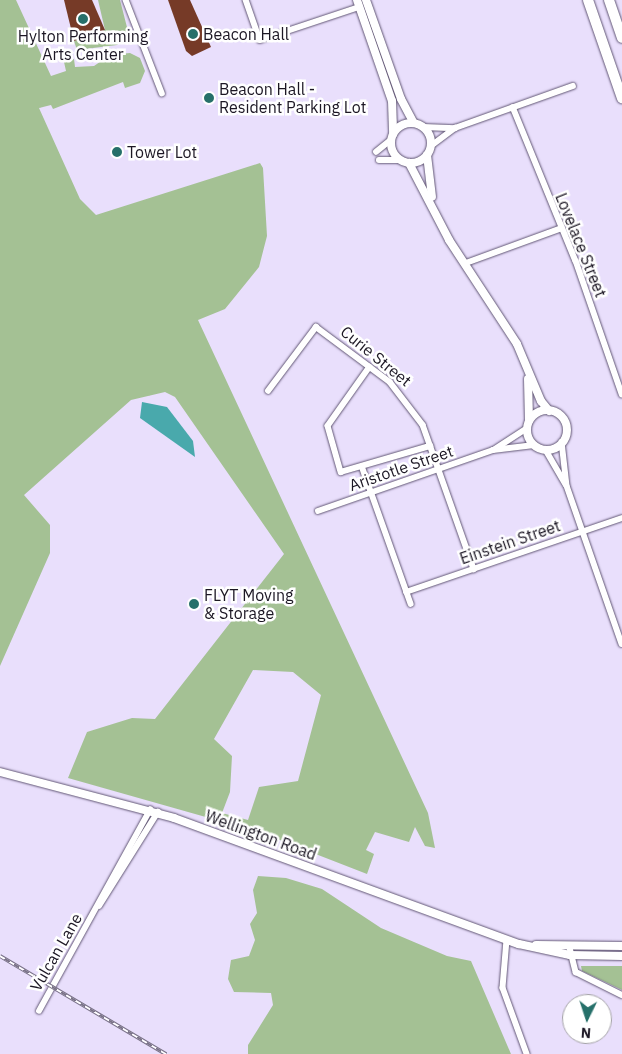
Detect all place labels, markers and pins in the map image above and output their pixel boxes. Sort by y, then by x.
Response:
marker: Hylton Performing Arts Center [77,13,89,25]
place label: Beacon Hall [203,24,289,44]
place label: Hylton Performing Arts Center [18,26,148,64]
marker: Beacon Hall [187,28,199,40]
place label: Beacon Hall - Resident Parking Lot [219,79,366,117]
marker: Beacon Hall - Resident Parking Lot [203,92,215,104]
place label: Tower Lot [127,142,197,162]
marker: Tower Lot [111,146,123,158]
place label: FLYT Moving & Storage [204,585,294,623]
marker: FLYT Moving & Storage [188,598,200,610]

